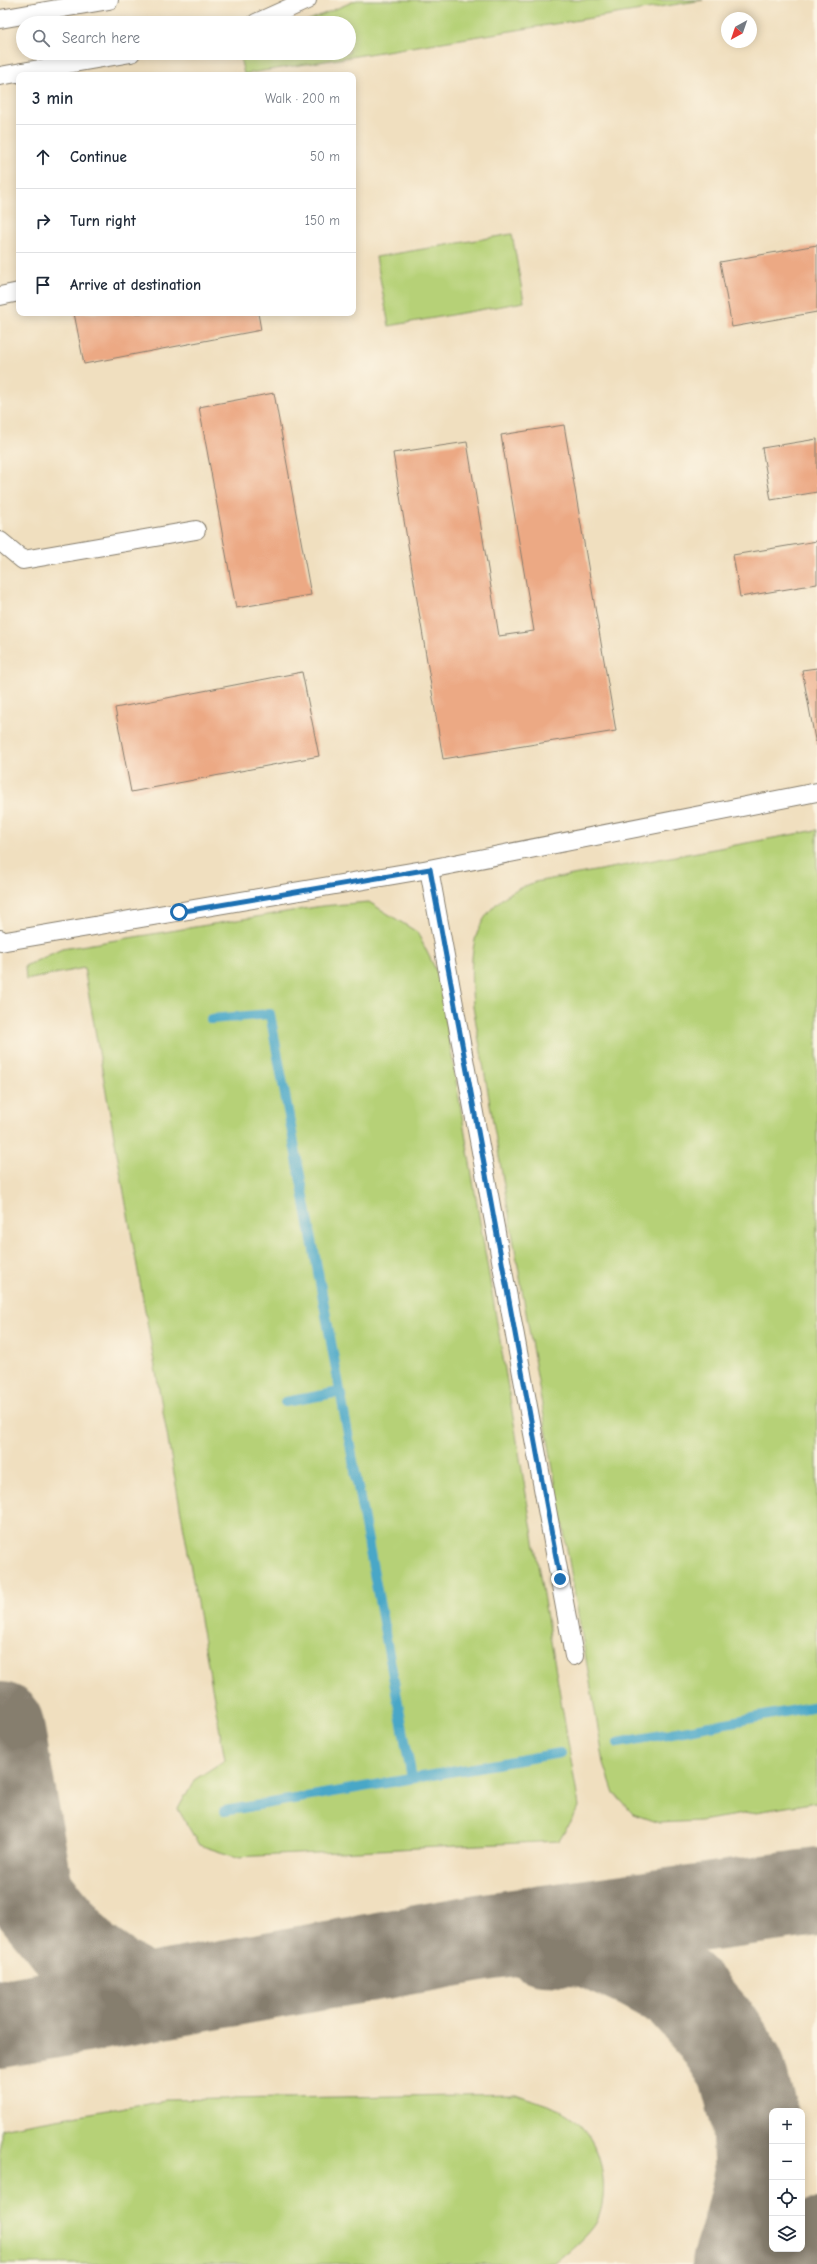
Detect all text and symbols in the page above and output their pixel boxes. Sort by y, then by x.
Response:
north arrow [721,12,757,48]
search box [16,16,356,60]
icon: search [30,27,52,49]
text: Search here [62,29,140,47]
text: 3 min [32,89,73,108]
text: Walk · 200 m [265,91,340,106]
icon: ahead [32,146,54,168]
text: Continue [70,148,127,166]
text: 50 m [310,149,340,164]
icon: right [32,210,54,232]
text: Turn right [70,212,136,230]
text: 150 m [305,213,340,228]
icon: arrive [32,274,54,296]
text: Arrive at destination [70,276,201,294]
route start [170,903,188,921]
route end [551,1570,569,1588]
map controls [769,2108,805,2252]
button: + [769,2108,805,2144]
button: − [769,2144,805,2180]
button: locate [769,2180,805,2216]
button: layers [769,2216,805,2252]

